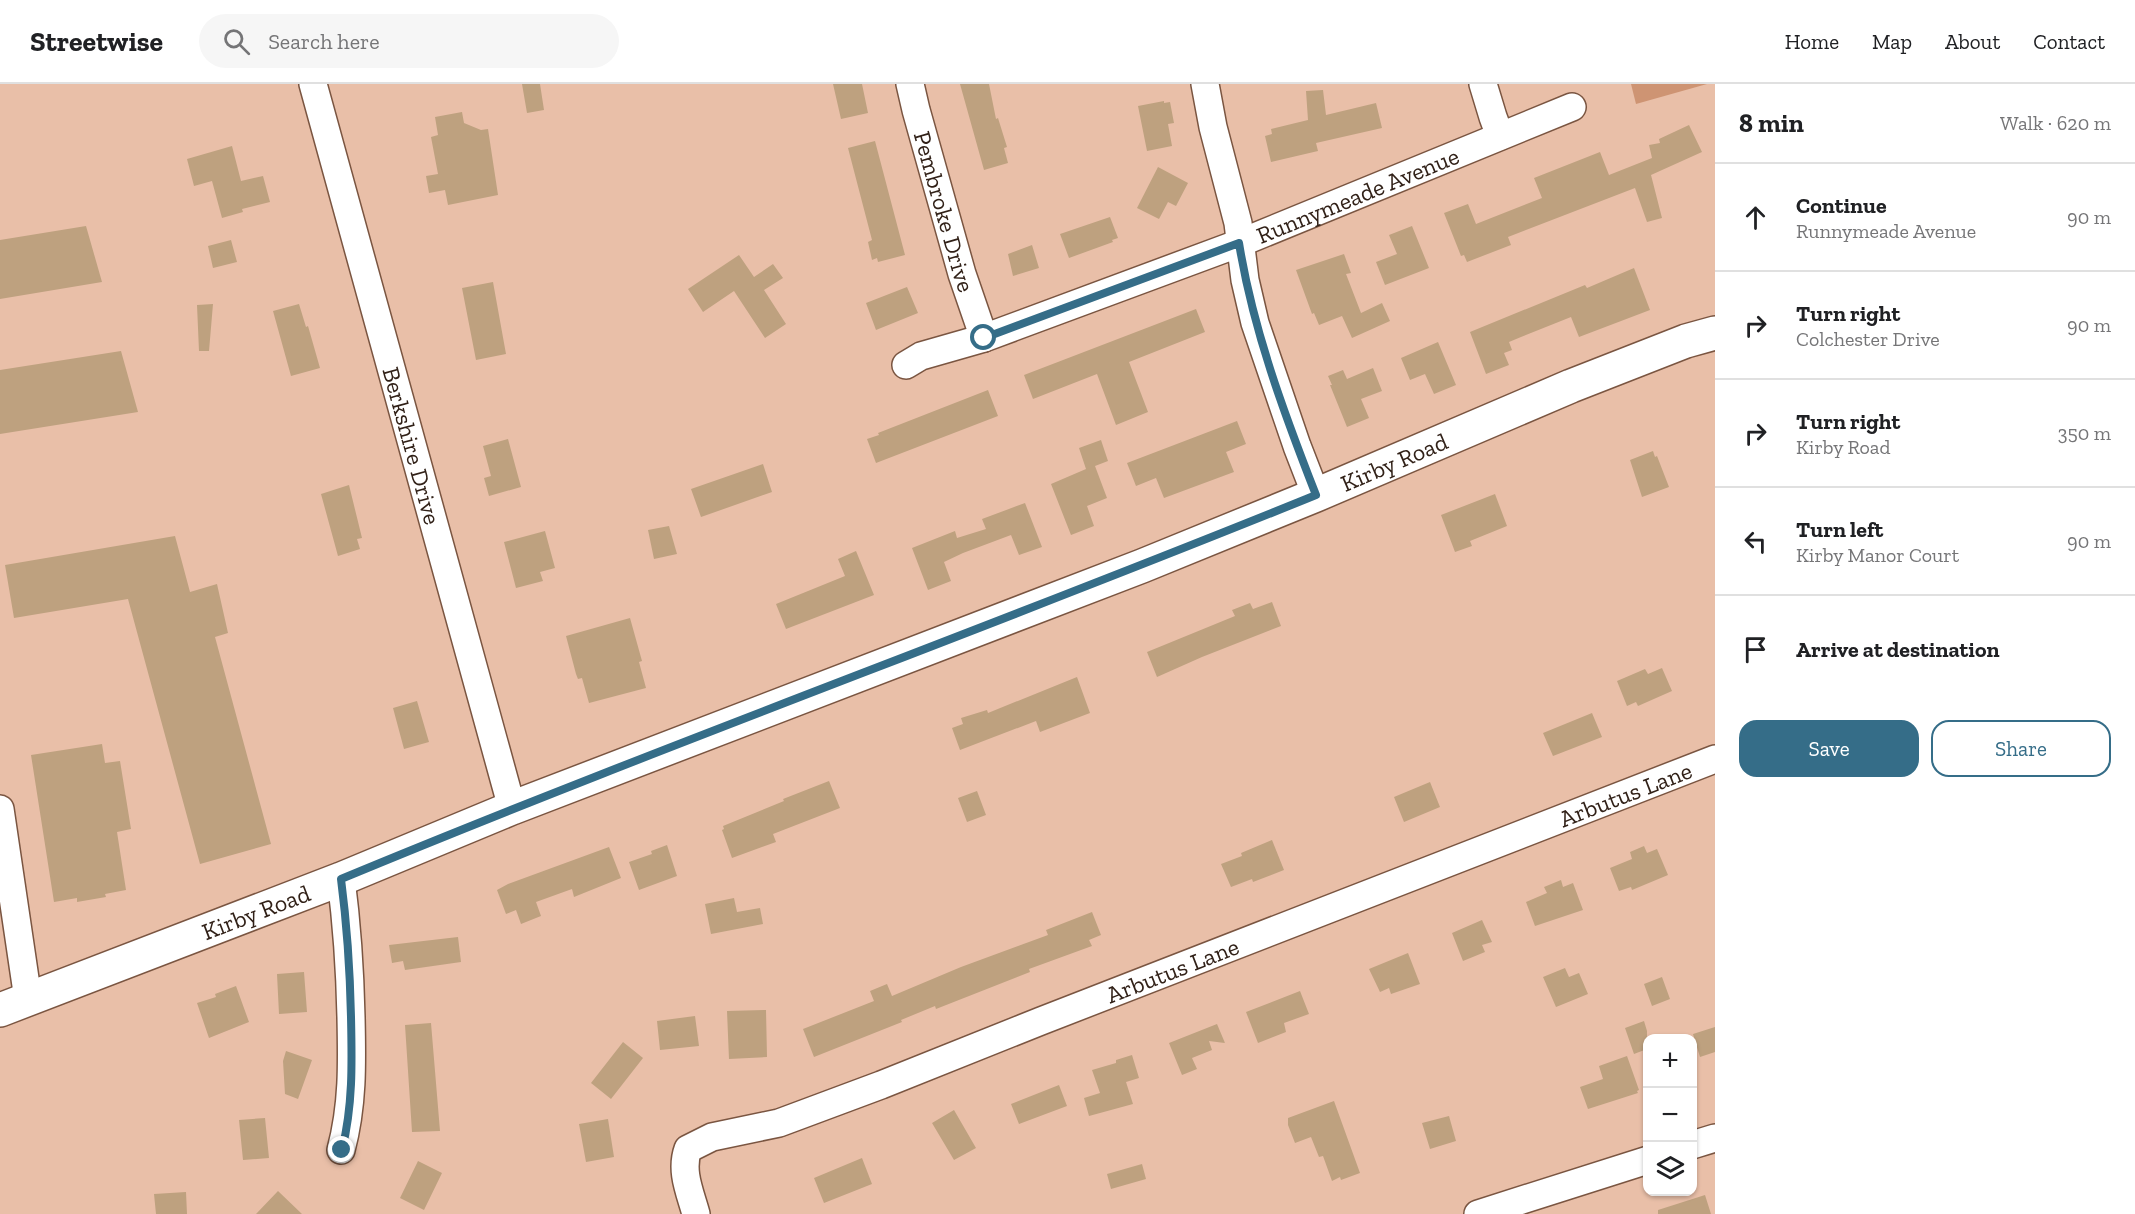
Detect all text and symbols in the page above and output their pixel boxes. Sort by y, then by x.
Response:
search box [199,14,619,68]
text: Streetwise [30,25,163,58]
icon: search [220,25,253,58]
text: Search here [268,28,380,55]
text: Home [1785,29,1839,54]
text: Map [1872,29,1912,54]
text: About [1945,29,2000,54]
text: Contact [2033,29,2105,54]
text: 8 min [1739,107,1804,139]
text: Walk · 620 m [2000,111,2111,135]
street label: Pembroke Drive [908,128,982,296]
street label: Runnymeade Avenue [1252,140,1463,249]
text: Continue [1796,192,1887,219]
icon: ahead [1739,201,1772,234]
text: 90 m [2067,205,2111,229]
text: Runnymeade Avenue [1796,219,1976,243]
text: Turn right [1796,300,1900,327]
icon: right [1739,309,1772,342]
text: 90 m [2067,313,2111,337]
route start [970,324,996,350]
text: Colchester Drive [1796,327,1940,351]
street label: Berkshire Drive [377,364,448,528]
text: Turn right [1796,408,1900,435]
icon: right [1739,417,1772,450]
text: 350 m [2058,421,2111,445]
street label: Kirby Road [1336,426,1452,497]
text: Kirby Road [1796,435,1890,459]
text: Turn left [1796,516,1883,543]
icon: left [1739,525,1772,558]
text: 90 m [2067,529,2111,553]
text: Kirby Manor Court [1796,543,1959,567]
icon: arrive [1739,633,1772,666]
text: Arrive at destination [1796,636,1999,663]
button: Save [1739,720,1919,777]
button: Share [1931,720,2111,777]
street label: Arbutus Lane [1555,755,1696,833]
street label: Kirby Road [198,878,314,946]
street label: Arbutus Lane [1102,931,1243,1009]
map controls [1643,1034,1697,1196]
button: + [1643,1034,1697,1088]
button: − [1643,1088,1697,1142]
route end [328,1136,354,1162]
button: layers [1643,1142,1697,1196]

